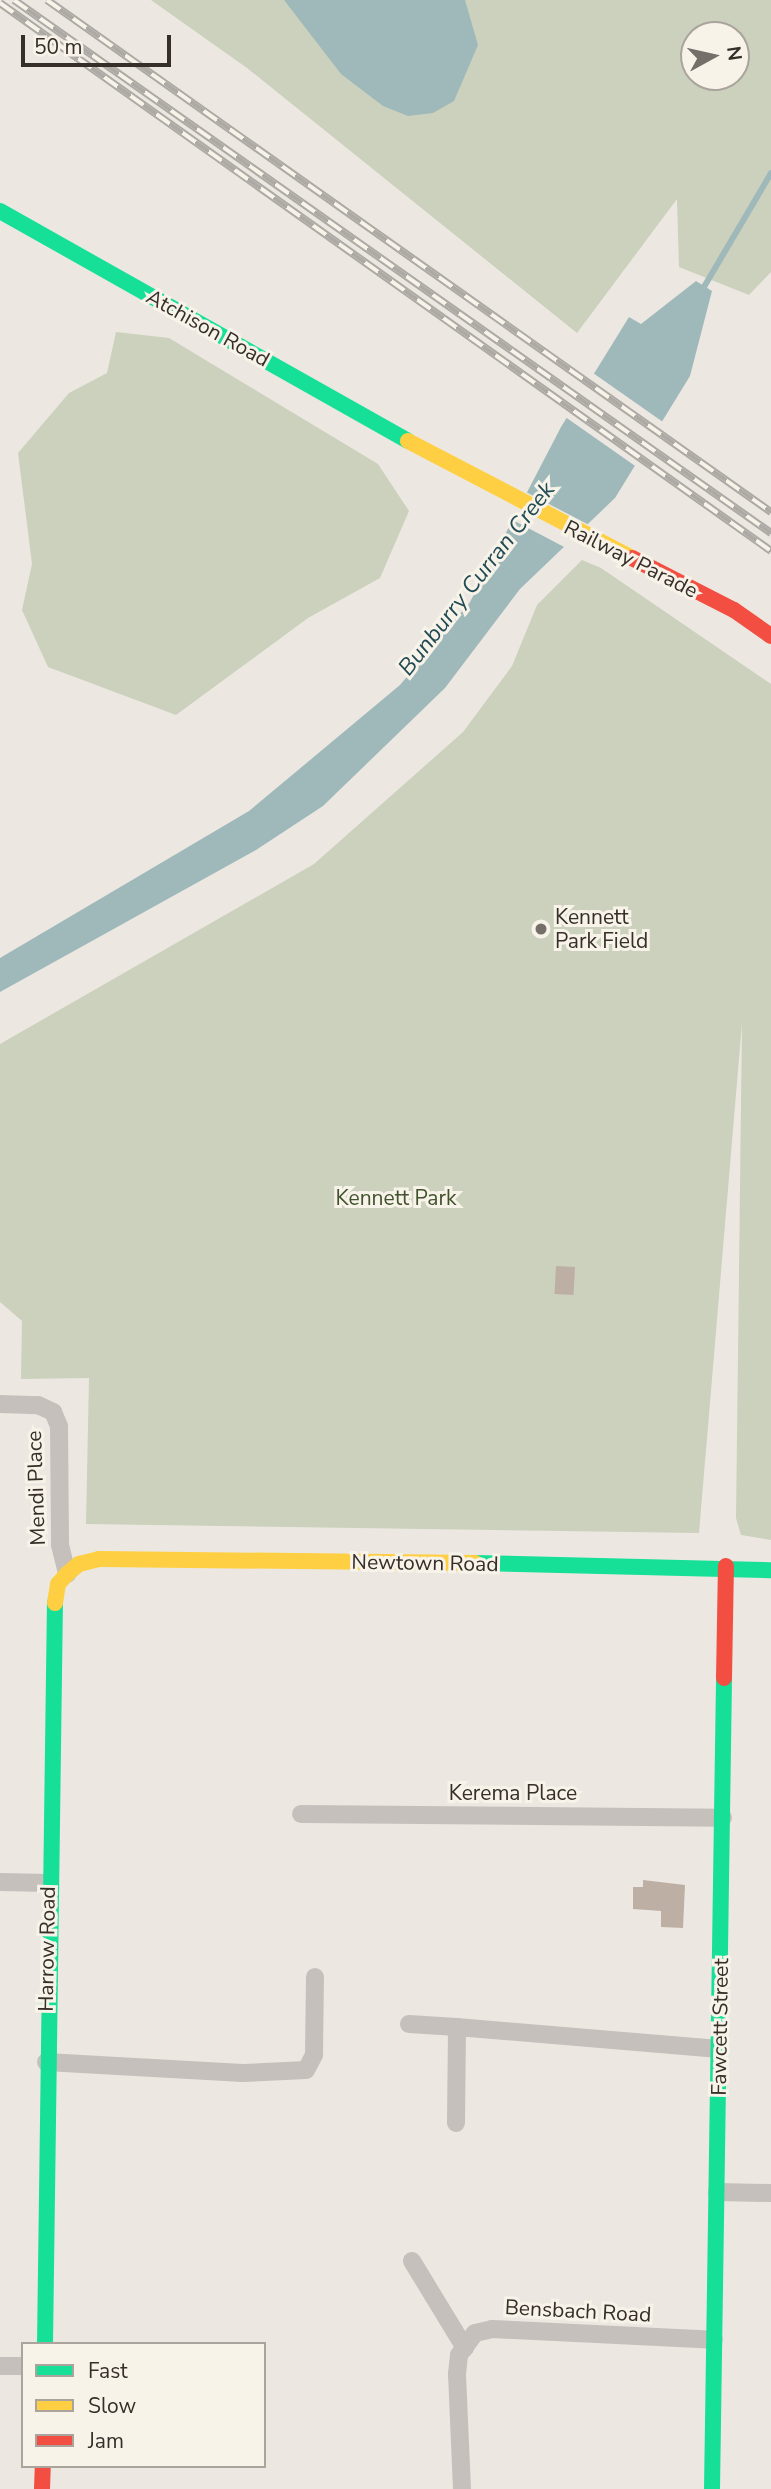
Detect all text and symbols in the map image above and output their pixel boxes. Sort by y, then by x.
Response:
scale bar [24,21,175,65]
north arrow [680,21,750,91]
text: 50 m [34,33,83,61]
text: N [720,45,748,62]
street label: Atchison Road [142,284,274,372]
water label: Bunburry Curran Creek [393,477,561,681]
street label: Railway Parade [560,515,702,603]
place label: Kennett Park Field [555,904,648,954]
marker: Kennett Park Field [533,921,549,937]
park label: Kennett Park [336,1185,456,1211]
street label: Mendi Place [21,1430,51,1546]
street label: Newtown Road [351,1549,499,1577]
street label: Kerema Place [449,1780,577,1806]
street label: Harrow Road [33,1886,61,2012]
street label: Fawcett Street [706,1958,734,2096]
street label: Bensbach Road [504,2295,652,2327]
legend [21,2342,266,2468]
text: Fast [88,2357,128,2385]
text: Slow [88,2392,136,2420]
text: Jam [88,2427,124,2455]

